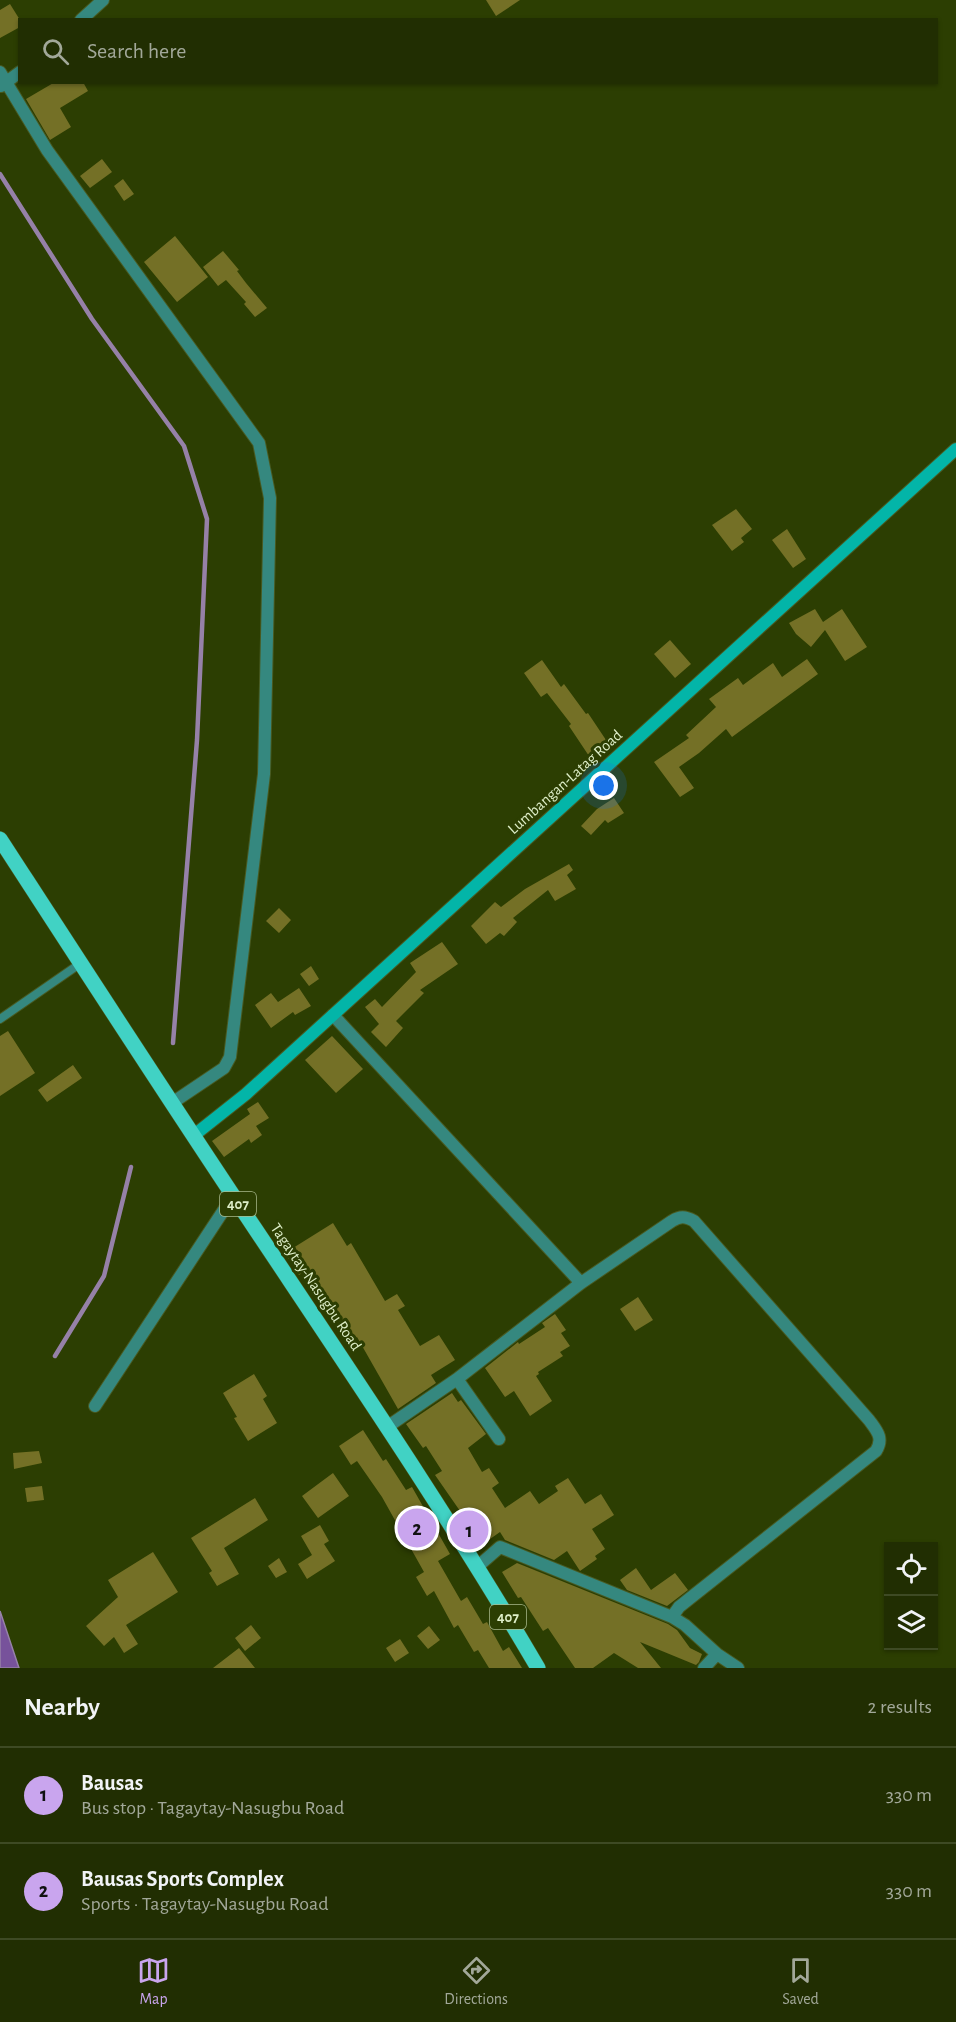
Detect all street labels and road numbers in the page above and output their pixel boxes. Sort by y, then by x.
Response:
street label: Lumbangan-Latag Road [505,727,625,837]
road number: 407 [220,1192,256,1216]
street label: Tagaytay-Nasugbu Road [267,1221,364,1354]
road number: 407 [490,1605,526,1629]

